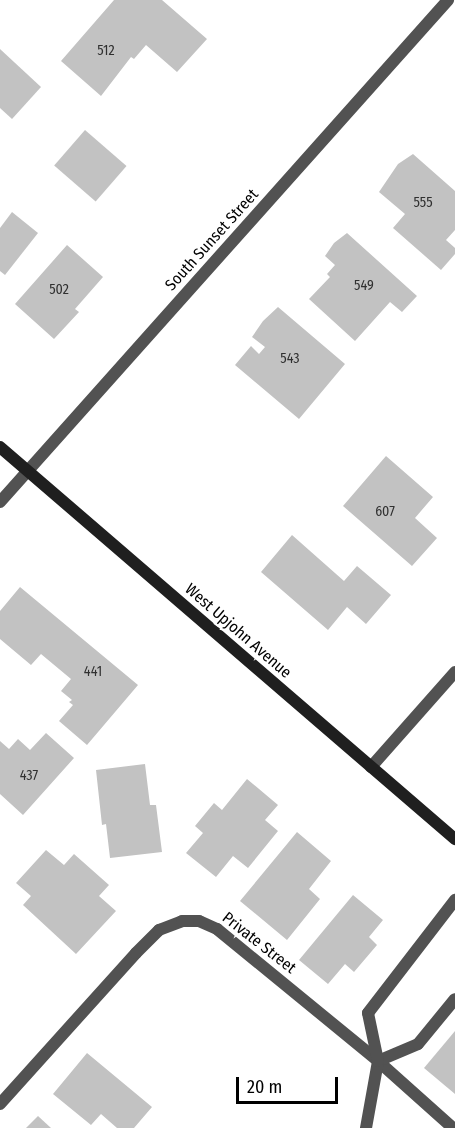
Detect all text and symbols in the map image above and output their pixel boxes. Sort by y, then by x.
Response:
house number: 512 [97,43,115,59]
street label: South Sunset Street [161,185,263,295]
house number: 555 [413,195,433,211]
house number: 549 [354,278,374,294]
house number: 502 [49,282,69,298]
house number: 543 [280,351,300,367]
house number: 607 [375,504,395,520]
street label: West Upjohn Avenue [181,580,295,682]
house number: 441 [84,664,102,680]
house number: 437 [20,768,38,784]
street label: Private Street [218,908,300,978]
scale bar [239,1065,341,1103]
text: 20 m [247,1076,282,1098]

